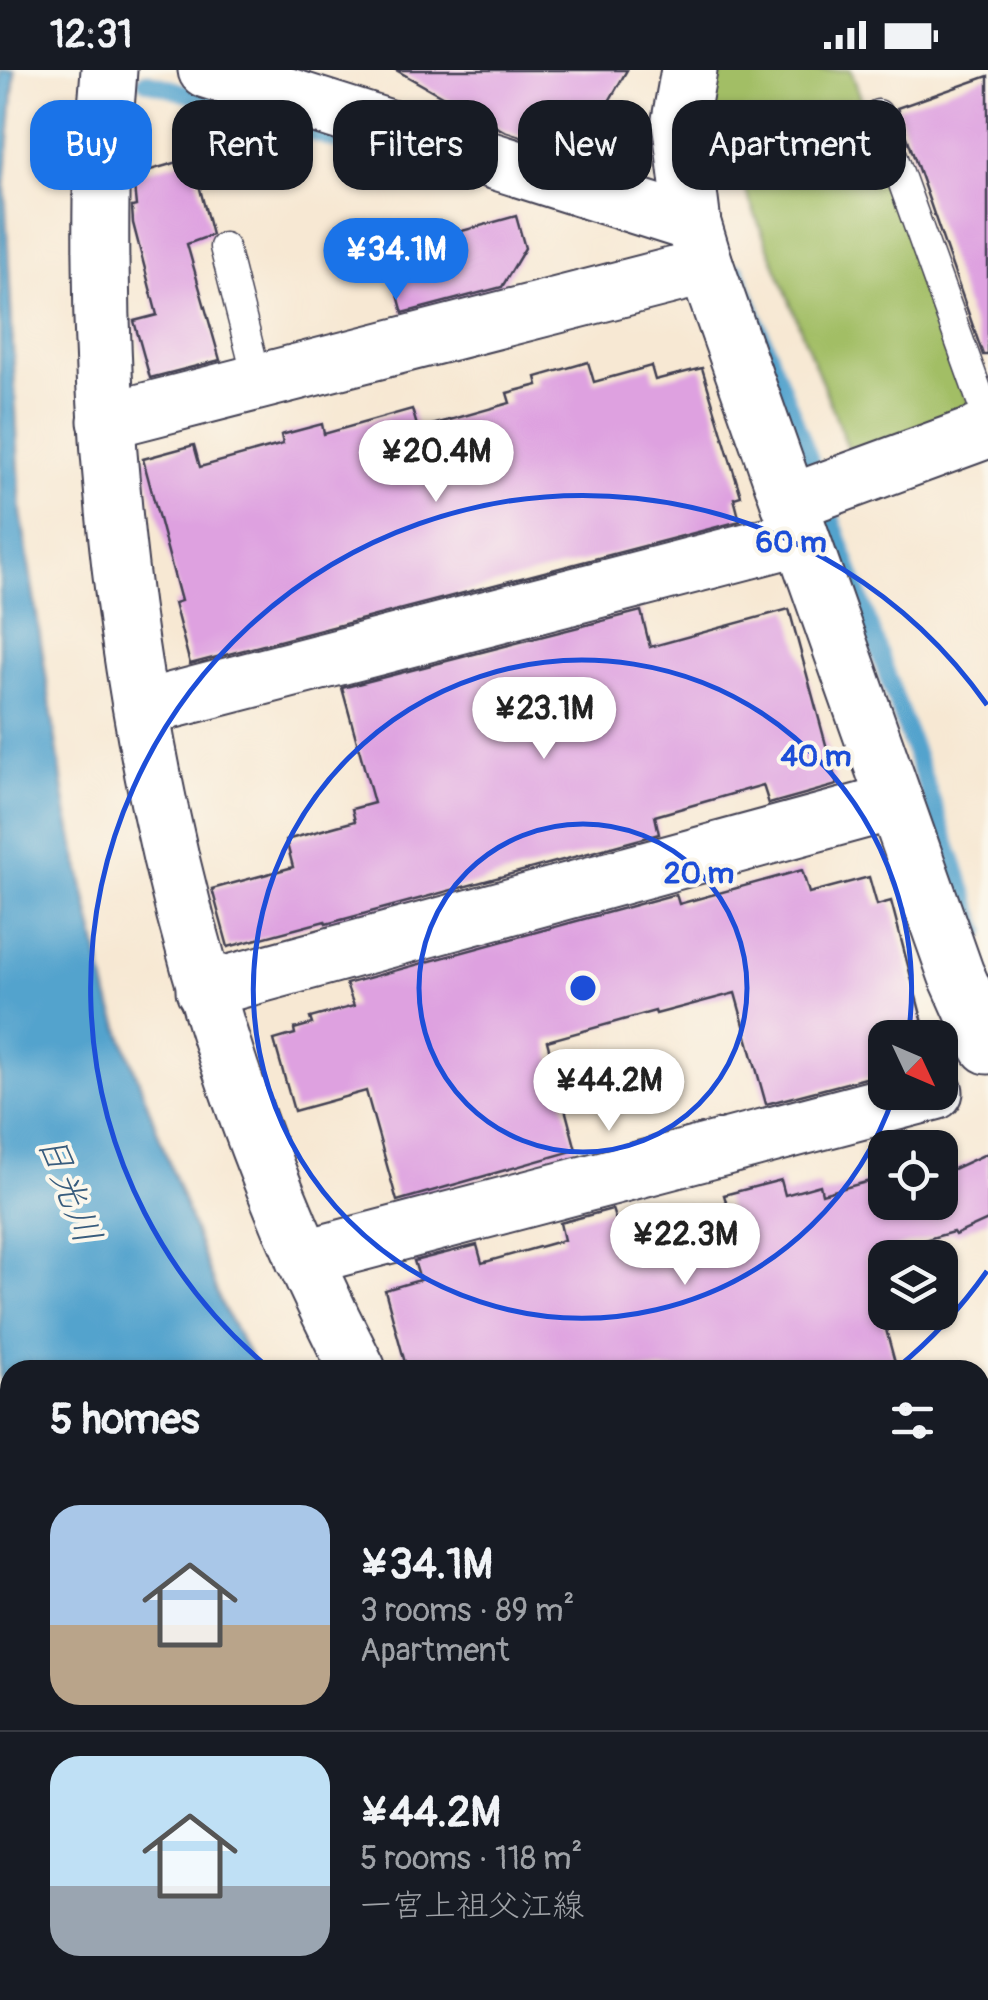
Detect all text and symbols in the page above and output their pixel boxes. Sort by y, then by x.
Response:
text: 12:31 [50,11,132,59]
chip: Buy [30,100,152,190]
chip: Rent [172,100,313,190]
chip: Filters [333,100,498,190]
chip: New [518,100,652,190]
chip: Apartment [672,100,906,190]
pin: ¥34.1M [315,218,477,303]
text: ¥34.1M [345,230,447,270]
pin: ¥20.4M [355,420,517,505]
text: ¥20.4M [381,432,491,472]
text: 60 m [755,524,827,561]
pin: ¥23.1M [463,677,625,762]
text: ¥23.1M [494,689,594,729]
text: 40 m [780,738,852,775]
text: 20 m [664,855,734,892]
centre of rings [565,970,601,1006]
north arrow [868,1020,958,1110]
map controls [868,1020,958,1330]
pin: ¥44.2M [528,1049,690,1134]
text: ¥44.2M [555,1061,663,1101]
water label: 日光川 [26,1127,112,1251]
button: locate [868,1130,958,1220]
pin: ¥22.3M [604,1203,766,1288]
text: ¥22.3M [632,1215,738,1255]
button: layers [868,1240,958,1330]
icon: filters [885,1393,940,1448]
text: 5 homes [50,1394,200,1446]
text: ¥34.1M [360,1539,493,1591]
icon: home [130,1545,250,1665]
text: 3 rooms · 89 m² [360,1591,574,1631]
text: Apartment [360,1631,509,1671]
text: ¥44.2M [360,1787,501,1839]
icon: home [130,1796,250,1916]
text: 5 rooms · 118 m² [360,1839,582,1879]
text: 一宮上祖父江線 [360,1886,584,1926]

